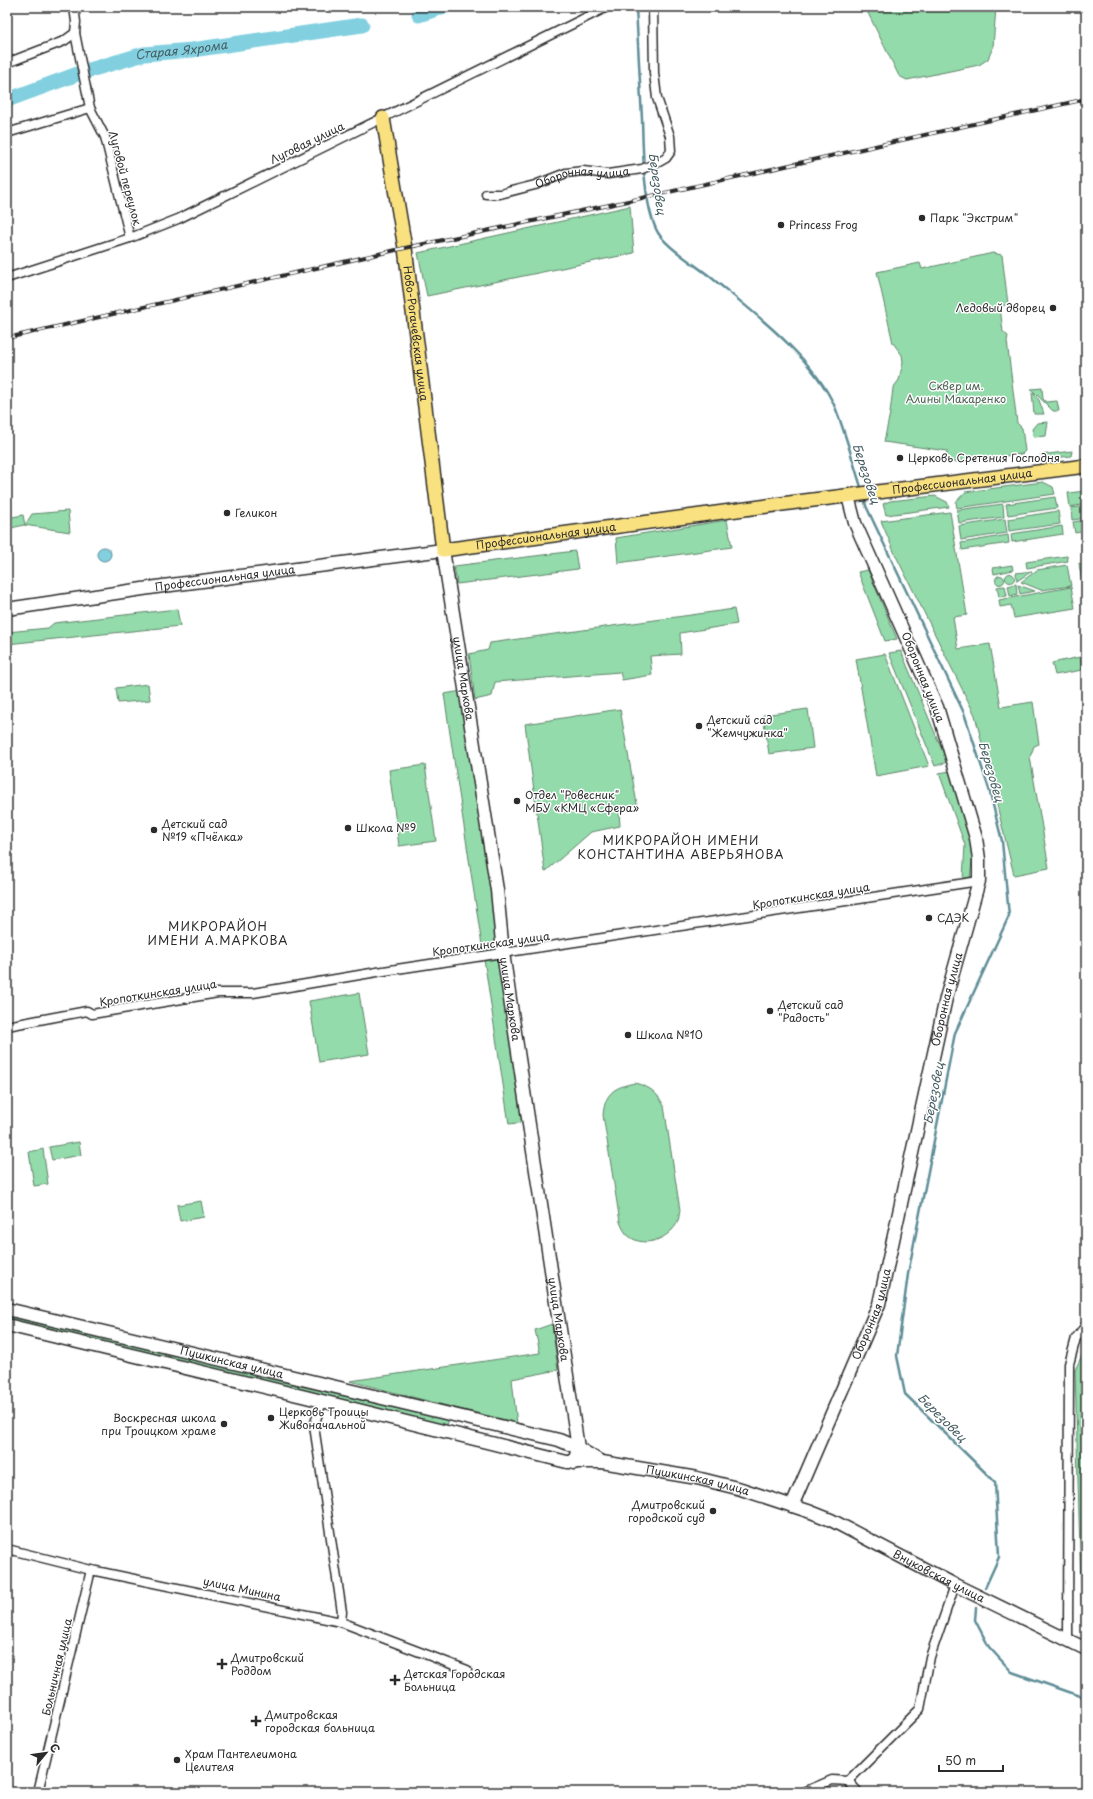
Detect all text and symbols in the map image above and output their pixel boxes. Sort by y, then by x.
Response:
water label: Старая Яхрома [133,35,229,64]
street label: Луговая улица [267,117,347,168]
street label: Луговой переулок [105,129,146,228]
water label: Березовец [645,152,671,216]
street label: Оборонная улица [532,162,630,192]
place label: Парк "Экстрим" [930,209,1018,226]
marker: Парк "Экстрим" [917,213,927,223]
place label: Princess Frog [789,216,858,233]
marker: Princess Frog [776,220,786,230]
street label: Ново-Рогачевская улица [399,265,433,402]
place label: Ледовый дворец [956,299,1045,316]
marker: Ледовый дворец [1048,303,1058,313]
park label: Сквер им. Алины Макаренко [906,377,1006,407]
water label: Березовец [849,441,885,506]
place label: Церковь Сретения Господня [908,449,1060,466]
marker: Церковь Сретения Господня [895,453,905,463]
street label: Профессиональная улица [891,464,1033,498]
place label: Геликон [235,504,277,521]
marker: Геликон [222,508,232,518]
street label: Профессиональная улица [475,518,617,553]
street label: Профессиональная улица [154,560,296,595]
street label: Оборонная улица [898,629,949,725]
street label: улица Маркова [449,635,479,722]
place label: Детский сад "Жемчужинка" [706,711,788,741]
marker: Детский сад "Жемчужинка" [694,721,704,731]
water label: Березовец [975,739,1009,804]
place label: Отдел "Ровесник" МБУ «КМЦ «Сфера» [525,786,639,816]
marker: Отдел "Ровесник" МБУ «КМЦ «Сфера» [512,796,522,806]
place label: Детский сад №19 «Пчёлка» [161,815,243,845]
place label: Школа №9 [356,819,416,836]
marker: Школа №9 [343,823,353,833]
marker: Детский сад №19 «Пчёлка» [149,825,159,835]
district label: МИКРОРАЙОН ИМЕНИ КОНСТАНТИНА АВЕРЬЯНОВА [578,831,784,863]
street label: Кропоткинская улица [751,878,871,913]
place label: СДЭК [937,909,970,926]
marker: СДЭК [924,913,934,923]
district label: МИКРОРАЙОН ИМЕНИ А.МАРКОВА [147,917,289,949]
street label: Кропоткинская улица [431,927,551,960]
street label: Оборонная улица [927,950,966,1048]
street label: улица Маркова [496,956,525,1042]
street label: Кропоткинская улица [98,975,218,1010]
place label: Детский сад "Радость" [777,996,843,1026]
marker: Детский сад "Радость" [765,1006,775,1016]
place label: Школа №10 [636,1026,703,1043]
marker: Школа №10 [623,1030,633,1040]
water label: Березовец [918,1060,948,1125]
street label: Оборонная улица [847,1267,895,1362]
street label: улица Маркова [544,1276,574,1363]
street label: Пушкинская улица [179,1341,285,1382]
water label: Березовец [914,1389,971,1446]
place label: Церковь Троицы Живоначальной [279,1403,369,1433]
place label: Воскресная школа при Троицком храме [101,1409,216,1439]
marker: Церковь Троицы Живоначальной [266,1413,276,1423]
marker: Воскресная школа при Троицком храме [219,1419,229,1429]
street label: Пушкинская улица [645,1461,752,1499]
place label: Дмитровский городской суд [628,1496,705,1526]
marker: Дмитровский городской суд [708,1506,718,1516]
street label: Внуковская улица [890,1545,988,1606]
street label: улица Минина [202,1572,283,1605]
street label: Больничная улица [37,1617,76,1717]
place label: Дмитровский Роддом [230,1649,304,1679]
marker: Дмитровский Роддом [216,1658,228,1670]
place label: Детская Городская Больница [403,1665,505,1695]
marker: Детская Городская Больница [389,1674,401,1686]
place label: Дмитровская городская больница [264,1706,375,1736]
marker: Дмитровская городская больница [250,1715,262,1727]
north arrow [26,1733,66,1773]
text: С [46,1740,65,1756]
place label: Храм Пантелеимона Целителя [185,1745,297,1775]
scale bar [939,1747,1003,1773]
text: 50 m [945,1751,976,1769]
marker: Храм Пантелеимона Целителя [172,1755,182,1765]

